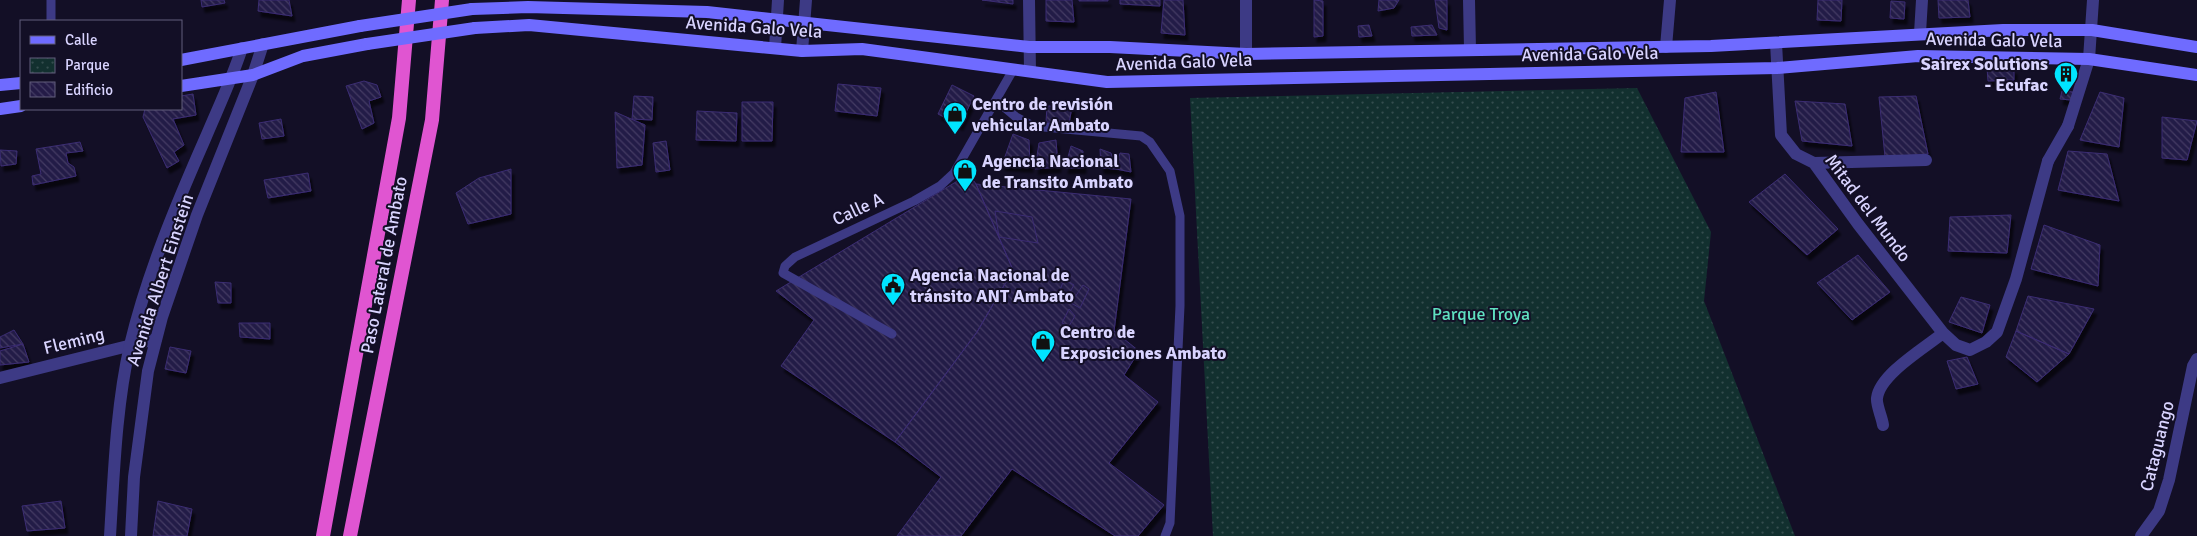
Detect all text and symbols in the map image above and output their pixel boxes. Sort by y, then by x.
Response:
street label: Avenida Galo Vela [685,11,823,43]
legend [20,20,182,110]
street label: Avenida Galo Vela [1925,28,2063,52]
text: Calle [65,31,98,49]
street label: Avenida Galo Vela [1521,42,1659,66]
street label: Avenida Galo Vela [1115,49,1253,75]
place label: Sairex Solutions - Ecufac [1921,53,2048,96]
text: Parque [65,56,110,74]
building icon: Sairex Solutions - Ecufac [2053,61,2079,95]
text: Edificio [65,81,113,99]
place label: Centro de revisión vehicular Ambato [971,93,1113,136]
shop icon: Centro de revisión vehicular Ambato [942,101,968,135]
place label: Agencia Nacional de Transito Ambato [982,150,1133,193]
street label: Mitad del Mundo [1820,150,1916,266]
shop icon: Agencia Nacional de Transito Ambato [952,158,978,192]
street label: Paso Lateral de Ambato [356,175,412,355]
street label: Calle A [829,188,887,230]
street label: Avenida Albert Einstein [122,191,198,369]
place label: Agencia Nacional de tránsito ANT Ambato [909,264,1074,307]
public building icon: Agencia Nacional de tránsito ANT Ambato [880,272,906,306]
park label: Parque Troya [1432,303,1530,325]
place label: Centro de Exposiciones Ambato [1060,321,1226,364]
street label: Fleming [41,323,107,359]
shop icon: Centro de Exposiciones Ambato [1030,329,1056,363]
street label: Cataguango [2135,399,2179,493]

